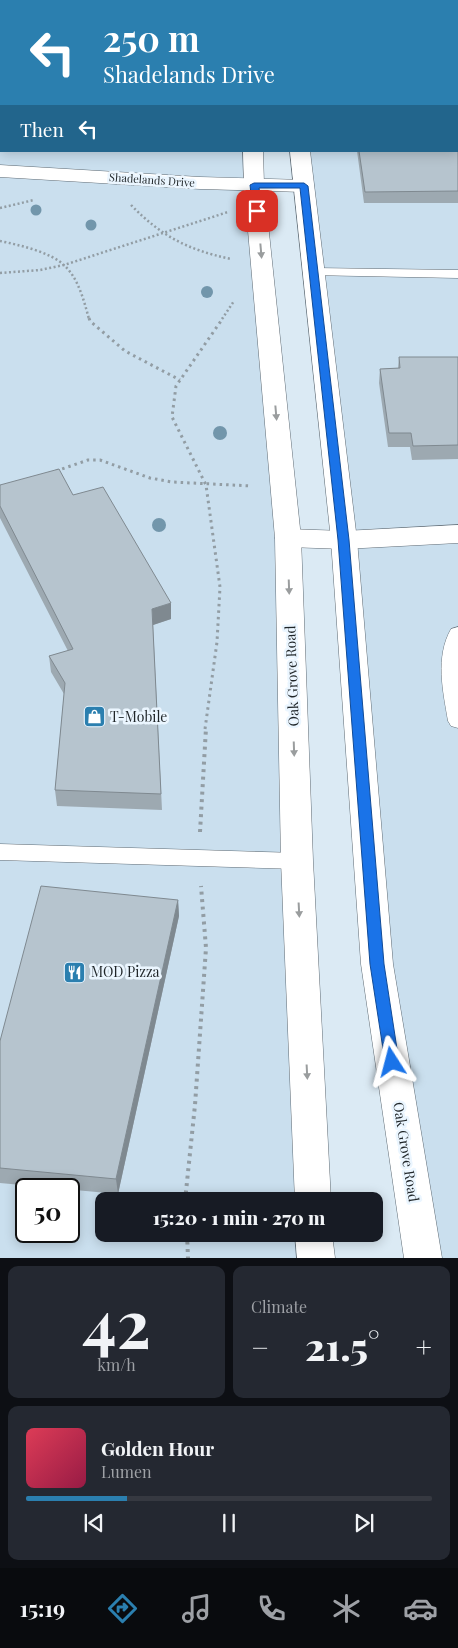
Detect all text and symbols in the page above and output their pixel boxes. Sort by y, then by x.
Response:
text: 250 m [103,14,200,61]
icon: left [20,20,85,85]
text: Shadelands Drive [103,59,275,89]
icon: left [74,115,102,143]
text: Then [20,116,64,142]
street label: Shadelands Drive [109,169,196,190]
pin [236,190,278,232]
icon: arrive [243,197,271,225]
one-way arrow [257,244,265,260]
one-way arrow [272,405,280,421]
one-way arrow [286,579,294,595]
street label: Oak Grove Road [280,625,303,727]
shop icon: T-Mobile [82,705,106,729]
place label: T-Mobile [110,707,167,726]
one-way arrow [290,741,298,757]
one-way arrow [296,902,304,918]
restaurant icon: MOD Pizza [63,960,87,984]
place label: MOD Pizza [91,962,160,981]
position arrow [365,1035,417,1087]
one-way arrow [303,1064,311,1080]
street label: Oak Grove Road [389,1101,424,1203]
speed limit sign: 50 [15,1178,80,1243]
text: 15:20 · 1 min · 270 m [153,1204,325,1230]
text: 42 [82,1278,151,1364]
text: Climate [251,1296,307,1317]
text: 21.5° [305,1320,380,1371]
text: − [251,1328,269,1365]
text: + [416,1328,432,1365]
text: km/h [97,1354,136,1375]
text: Golden Hour [101,1435,214,1461]
text: Lumen [101,1461,152,1482]
icon: previous [80,1509,108,1537]
icon: pause [215,1509,243,1537]
icon: next [350,1509,378,1537]
icon: directions [105,1591,140,1626]
icon: music [179,1591,214,1626]
icon: phone [254,1591,289,1626]
icon: climate [329,1591,364,1626]
icon: car [403,1591,438,1626]
text: 15:19 [20,1593,65,1623]

